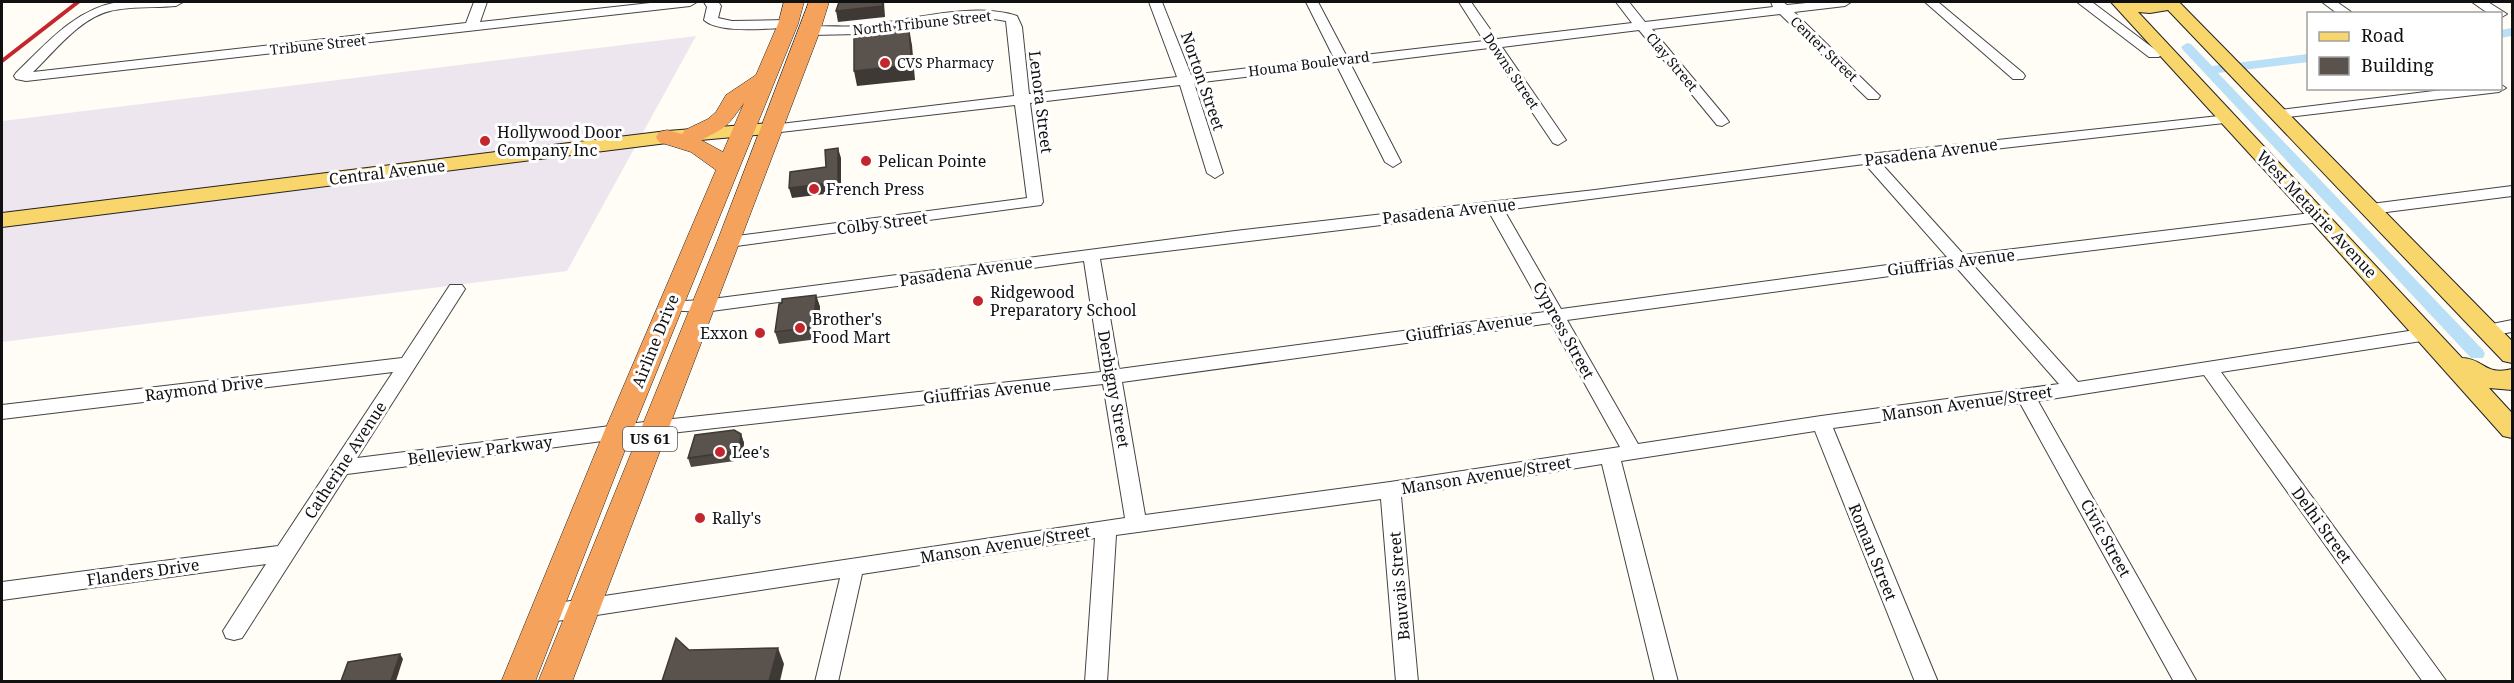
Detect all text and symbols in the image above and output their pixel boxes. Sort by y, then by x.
street label: North Tribune Street [852,6,992,39]
street label: Center Street [1787,12,1862,86]
legend [2307,12,2502,90]
text: Road [2361,23,2404,47]
street label: Clay Street [1642,28,1703,95]
street label: Norton Street [1176,29,1230,134]
street label: Downs Street [1479,29,1544,113]
street label: Tribune Street [269,30,367,59]
street label: Houma Boulevard [1247,47,1371,80]
street label: Lenora Street [1024,49,1058,155]
place label: CVS Pharmacy [897,53,994,72]
text: Building [2361,53,2434,77]
marker: CVS Pharmacy [878,56,892,70]
place label: Hollywood Door Company Inc [497,121,622,161]
street label: Pasadena Avenue [1863,133,1999,171]
marker: Hollywood Door Company Inc [478,134,492,148]
street label: West Metairie Avenue [2252,145,2382,283]
place label: Pelican Pointe [878,150,986,172]
street label: Central Avenue [328,154,446,190]
marker: Pelican Pointe [859,154,873,168]
place label: French Press [826,178,924,200]
marker: French Press [807,182,821,196]
street label: Pasadena Avenue [1381,193,1517,229]
street label: Colby Street [835,206,929,239]
street label: Giuffrias Avenue [1886,243,2016,281]
street label: Pasadena Avenue [898,251,1034,291]
street label: Cypress Street [1528,277,1600,383]
place label: Ridgewood Preparatory School [990,281,1137,321]
street label: Airline Drive [626,291,684,391]
marker: Ridgewood Preparatory School [971,294,985,308]
street label: Giuffrias Avenue [1404,307,1534,347]
place label: Brother's Food Mart [812,308,891,348]
marker: Brother's Food Mart [793,321,807,335]
place label: Exxon [700,322,748,344]
marker: Exxon [753,326,767,340]
street label: Derbigny Street [1093,328,1135,450]
street label: Raymond Drive [144,370,264,406]
street label: Giuffrias Avenue [922,373,1052,409]
street label: Manson Avenue/Street [1880,380,2054,426]
street label: Catherine Avenue [299,397,391,523]
road number: US 61 [623,427,677,451]
street label: Belleview Parkway [406,430,554,470]
place label: Lee's [732,441,770,463]
marker: Lee's [713,445,727,459]
street label: Manson Avenue/Street [1399,451,1573,499]
street label: Delhi Street [2287,482,2357,568]
street label: Civic Street [2076,495,2137,581]
street label: Roman Street [1844,500,1903,604]
place label: Rally's [712,507,761,529]
marker: Rally's [693,511,707,525]
street label: Manson Avenue/Street [918,520,1092,568]
street label: Bauvais Street [1383,530,1415,641]
street label: Flanders Drive [85,553,201,591]

